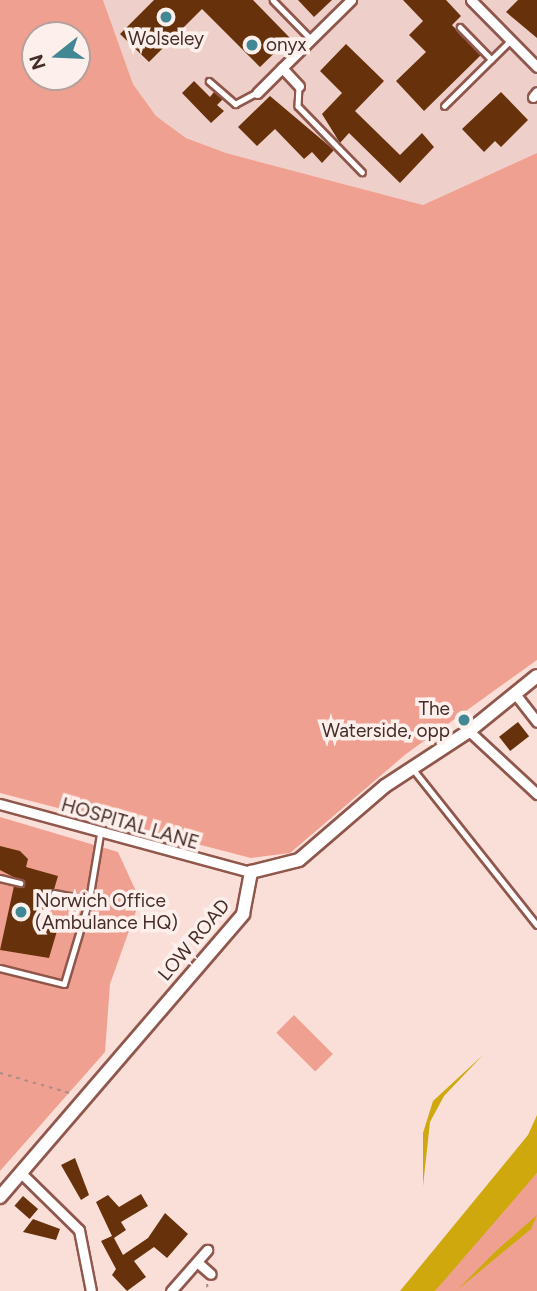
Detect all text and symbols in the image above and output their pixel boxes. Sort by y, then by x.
marker: Wolseley [158,9,174,25]
north arrow [21,21,91,91]
place label: Wolseley [128,28,204,50]
place label: onyx [266,34,306,56]
marker: onyx [244,37,260,53]
text: N [24,51,51,73]
place label: The Waterside, opp [322,698,450,742]
marker: The Waterside, opp [456,712,472,728]
street label: HOSPITAL LANE [59,793,201,855]
place label: Norwich Office (Ambulance HQ) [35,890,178,934]
street label: LOW ROAD [153,895,235,985]
marker: Norwich Office (Ambulance HQ) [13,904,29,920]

